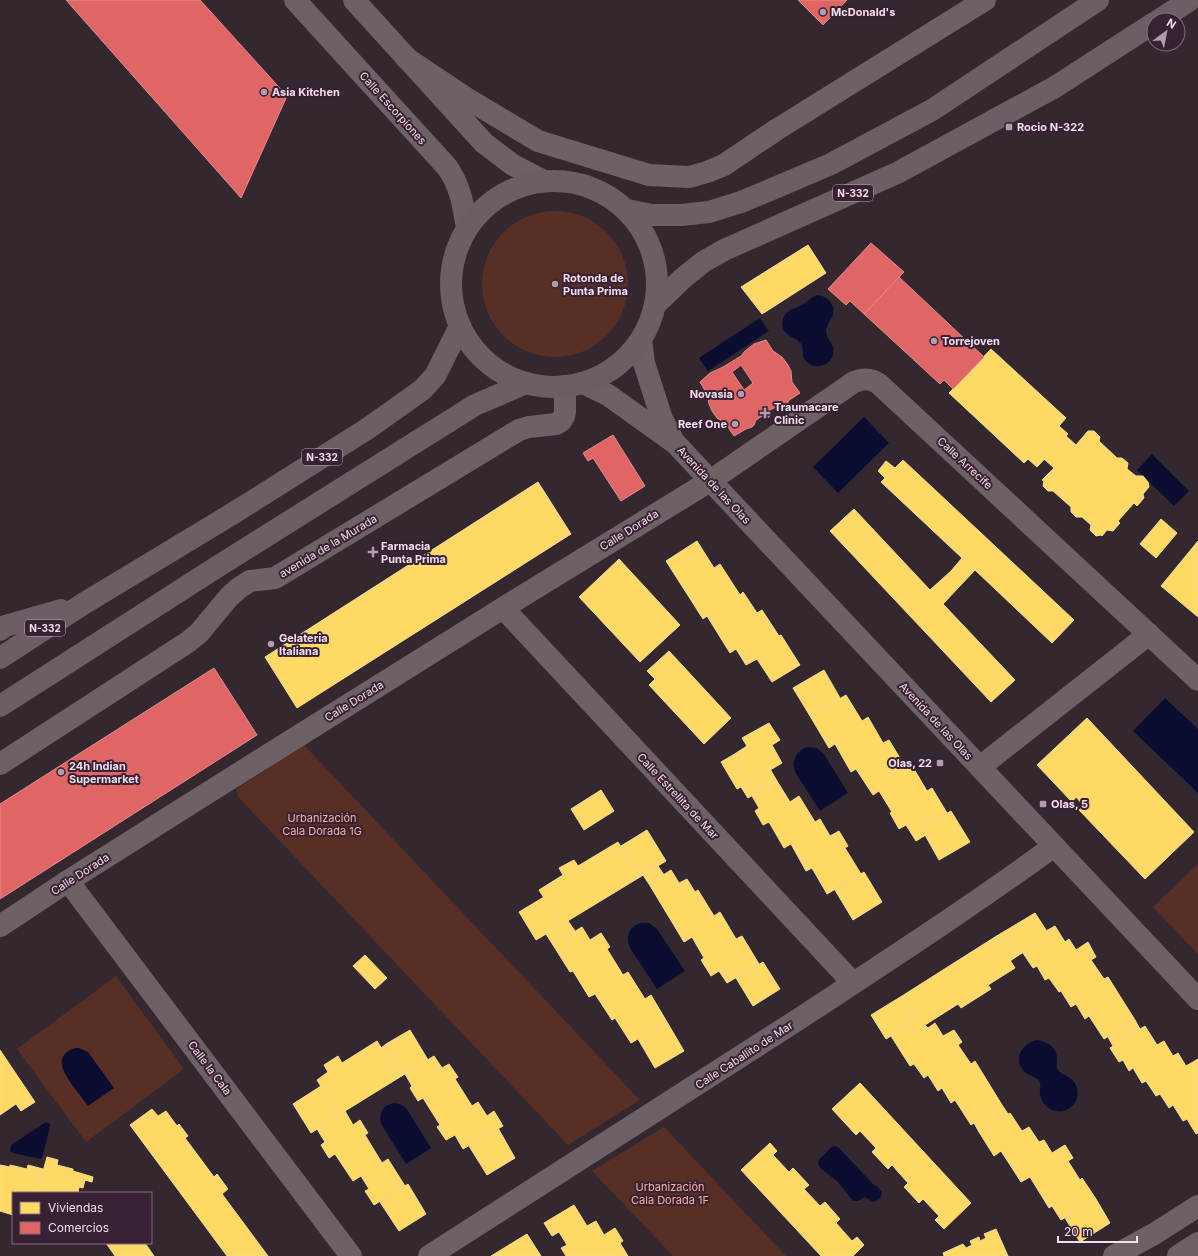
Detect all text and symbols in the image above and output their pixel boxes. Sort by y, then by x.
place label: McDonald's [831,5,895,19]
marker: McDonald's [818,7,828,17]
north arrow [1146,12,1186,52]
text: N [1164,15,1179,32]
street label: Calle Escorpiones [357,69,430,148]
place label: Asia Kitchen [272,85,340,99]
marker: Asia Kitchen [259,87,269,97]
place label: Rocio N-322 [1017,120,1084,134]
marker: Rocio N-322 [1004,122,1014,132]
road number: N-332 [833,185,873,201]
place label: Rotonda de Punta Prima [563,271,628,298]
marker: Rotonda de Punta Prima [550,279,560,289]
place label: Torrejoven [942,334,1000,348]
marker: Torrejoven [929,336,939,346]
place label: Novasia [690,387,733,401]
marker: Novasia [736,389,746,399]
place label: Traumacare Clinic [774,400,839,427]
marker: Traumacare Clinic [759,407,771,419]
place label: Reef One [678,417,727,431]
marker: Reef One [730,419,740,429]
street label: Calle Arrecife [934,434,996,492]
street label: Avenida de las Olas [674,443,754,527]
road number: N-332 [302,449,342,465]
street label: Calle Dorada [597,506,661,554]
street label: avenida de la Murada [277,511,379,581]
place label: Farmacia Punta Prima [381,539,446,566]
marker: Farmacia Punta Prima [368,547,378,557]
road number: N-332 [25,620,65,636]
place label: Gelateria Italiana [279,631,328,658]
marker: Gelateria Italiana [266,639,276,649]
street label: Calle Dorada [322,677,386,725]
street label: Avenida de las Olas [896,679,976,763]
street label: Calle Estrellita de Mar [634,750,722,842]
place label: Olas, 22 [888,756,932,770]
marker: Olas, 22 [935,758,945,768]
place label: 24h Indian Supermarket [69,759,139,786]
marker: 24h Indian Supermarket [56,767,66,777]
place label: Olas, 5 [1051,797,1088,811]
marker: Olas, 5 [1038,799,1048,809]
park label: Urbanización Cala Dorada 1G [282,811,362,838]
street label: Calle Dorada [48,850,112,898]
street label: Calle Caballito de Mar [692,1018,796,1092]
street label: Calle la Cala [185,1038,235,1098]
park label: Urbanización Cala Dorada 1F [631,1180,709,1207]
legend [12,1192,152,1244]
text: Viviendas [48,1200,103,1215]
scale bar [1058,1218,1137,1244]
text: Comercios [48,1220,109,1235]
text: 20 m [1064,1224,1093,1239]

